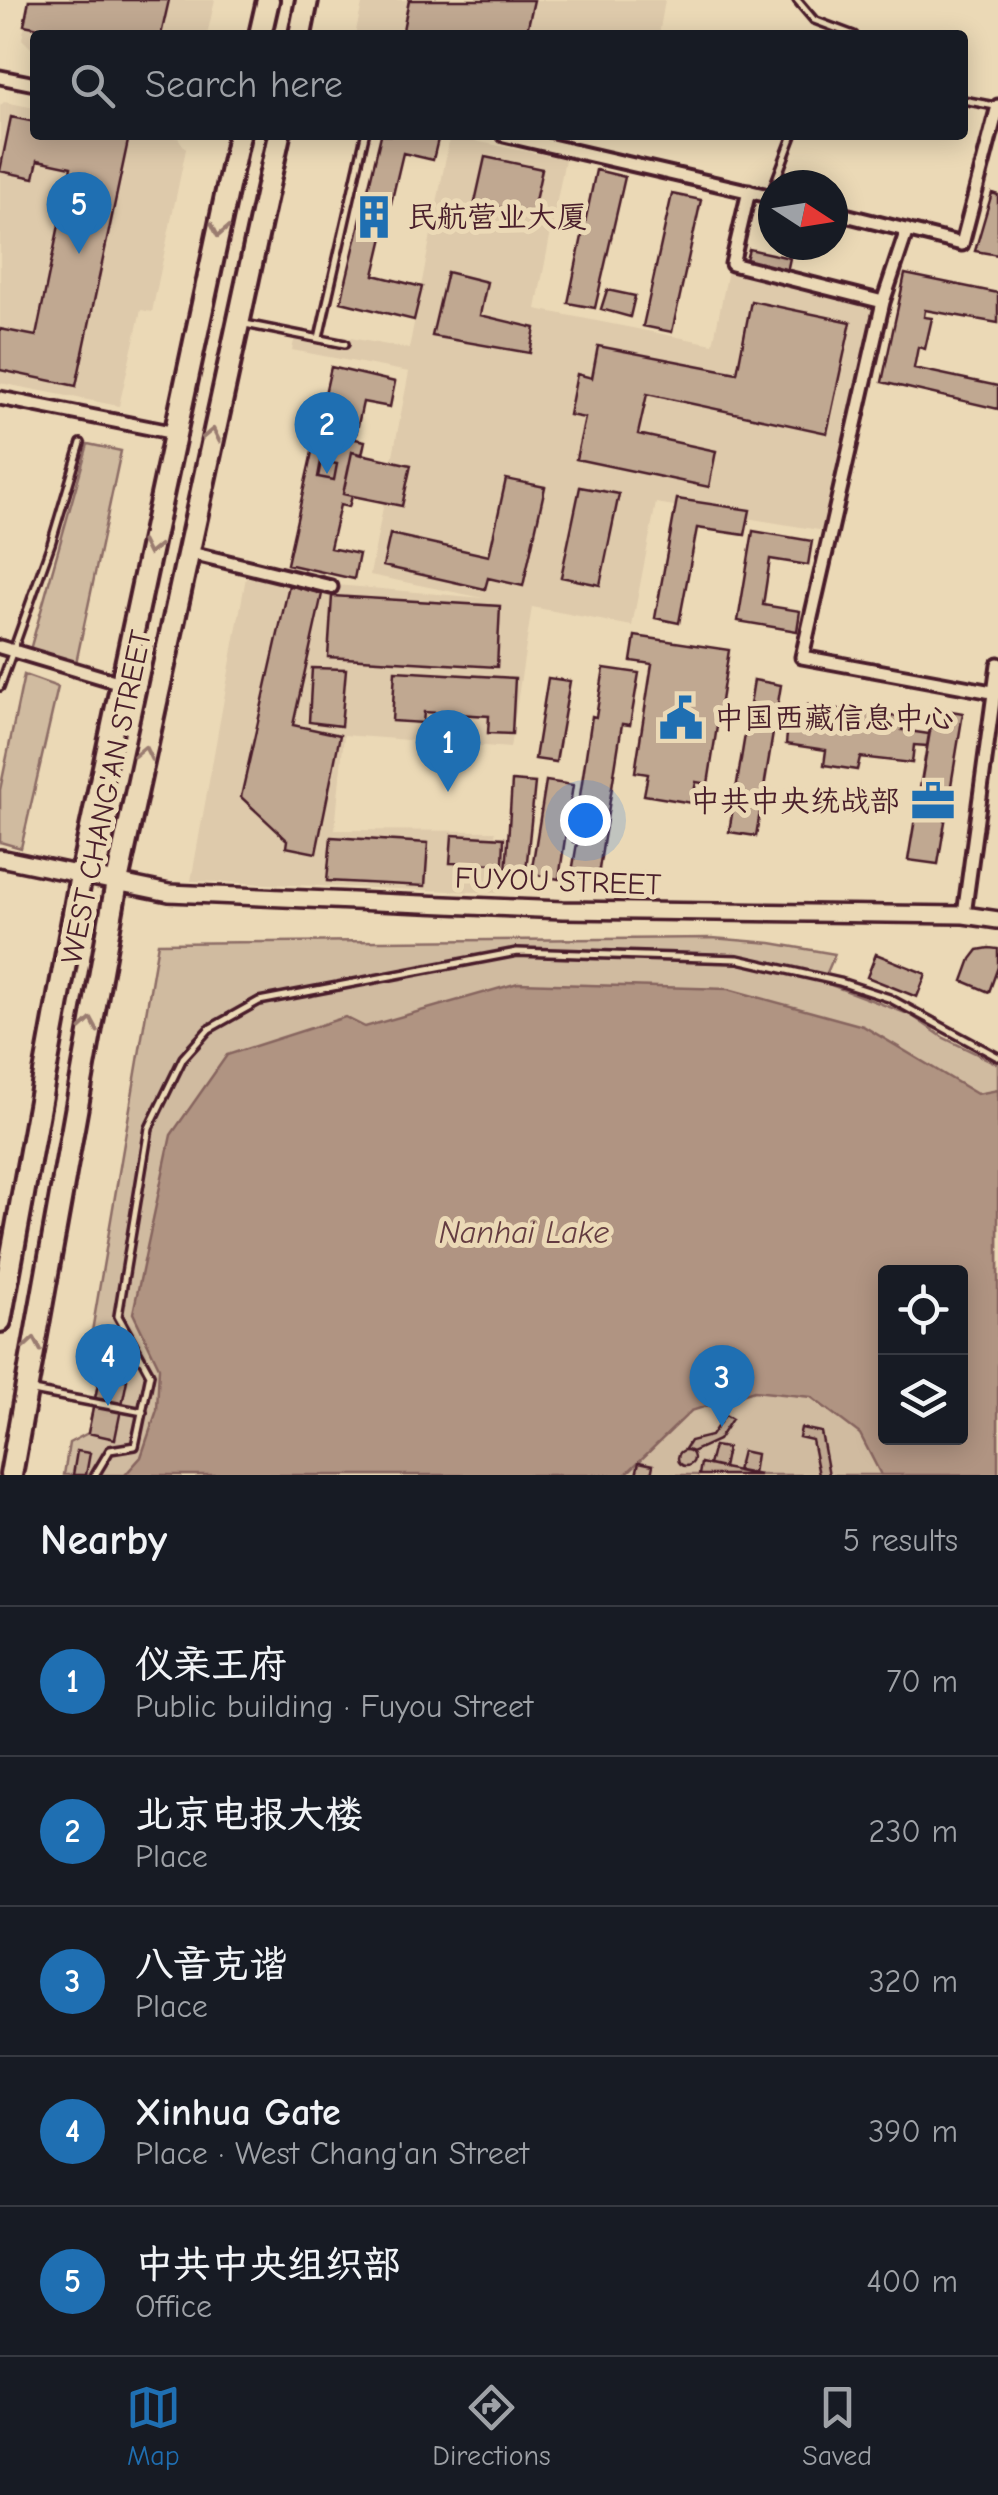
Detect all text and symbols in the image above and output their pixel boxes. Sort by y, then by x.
search box [30,30,968,140]
icon: search [65,58,120,113]
text: Search here [145,63,343,107]
north arrow [758,170,848,260]
pin: 5 [46,172,112,254]
building icon: 民航营业大厦 [350,193,398,241]
place label: 民航营业大厦 [407,200,587,235]
one-way arrow [209,221,230,238]
pin: 2 [294,392,360,474]
one-way arrow [201,427,222,444]
one-way arrow [141,539,162,556]
street label: WEST CHANG'AN STREET [54,627,159,967]
public building icon: 中国西藏信息中心 [657,694,705,742]
place label: 中国西藏信息中心 [714,701,954,736]
pin: 1 [416,710,480,792]
one-way arrow [133,744,154,761]
office icon: 中共中央统战部 [909,777,957,825]
place label: 中共中央统战部 [690,784,900,819]
your location [560,795,611,846]
street label: FUYOU STREET [454,860,662,903]
one-way arrow [79,1016,100,1033]
water label: Nanhai Lake [439,1214,609,1251]
map controls [878,1265,968,1445]
button: locate [878,1265,968,1355]
pin: 4 [76,1324,140,1406]
one-way arrow [22,1336,43,1353]
pin: 3 [690,1344,754,1427]
button: layers [878,1355,968,1445]
text: Nearby [40,1516,167,1565]
text: 5 results [843,1522,958,1559]
text: 仪亲王府 [135,1643,287,1687]
text: 1 [66,1663,79,1700]
text: 70 m [886,1663,958,1700]
text: Public building · Fuyou Street [135,1688,533,1725]
text: 北京电报大楼 [135,1793,363,1837]
text: 2 [65,1813,80,1850]
text: 230 m [868,1813,958,1850]
text: Place [135,1838,208,1875]
text: 八音克谐 [135,1943,287,1987]
text: 3 [65,1963,80,2000]
text: 320 m [868,1963,958,2000]
text: Place [135,1988,208,2025]
text: Xinhua Gate [135,2091,341,2135]
text: 4 [65,2113,80,2150]
text: 390 m [868,2113,958,2150]
text: Place · West Chang'an Street [135,2135,529,2172]
text: 中共中央组织部 [135,2243,401,2287]
text: 5 [64,2263,81,2300]
text: 400 m [866,2263,958,2300]
text: Office [135,2288,212,2325]
tab: Map [126,2380,181,2472]
tab: Directions [432,2380,551,2472]
tab: Saved [802,2380,872,2472]

